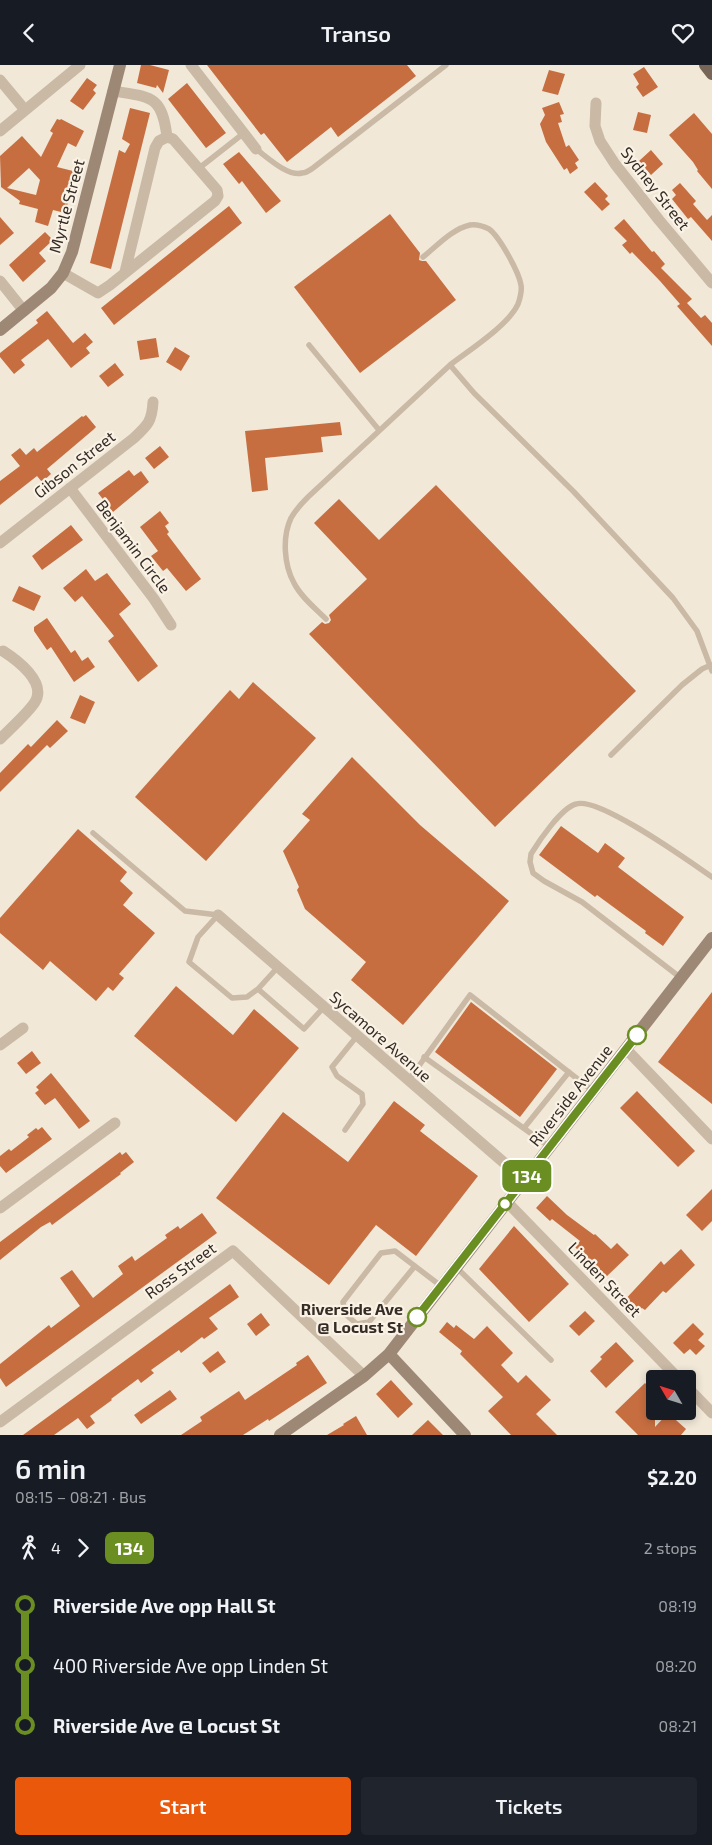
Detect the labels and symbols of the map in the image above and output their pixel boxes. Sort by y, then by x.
street label: Sydney Street [618,143,694,233]
street label: Myrtle Street [44,157,88,255]
street label: Gibson Street [30,426,118,502]
street label: Benjamin Circle [92,496,175,597]
street label: Sycamore Avenue [326,987,436,1085]
unlabelled marker [627,1025,647,1045]
street label: Riverside Avenue [524,1040,616,1150]
line badge: 134 [498,1160,556,1192]
unlabelled marker [498,1197,512,1211]
street label: Ross Street [141,1238,219,1302]
street label: Linden Street [565,1238,645,1320]
place label: Riverside Ave @ Locust St [301,1299,403,1336]
marker: Riverside Ave @ Locust St [407,1307,427,1327]
north arrow [646,1370,696,1420]

